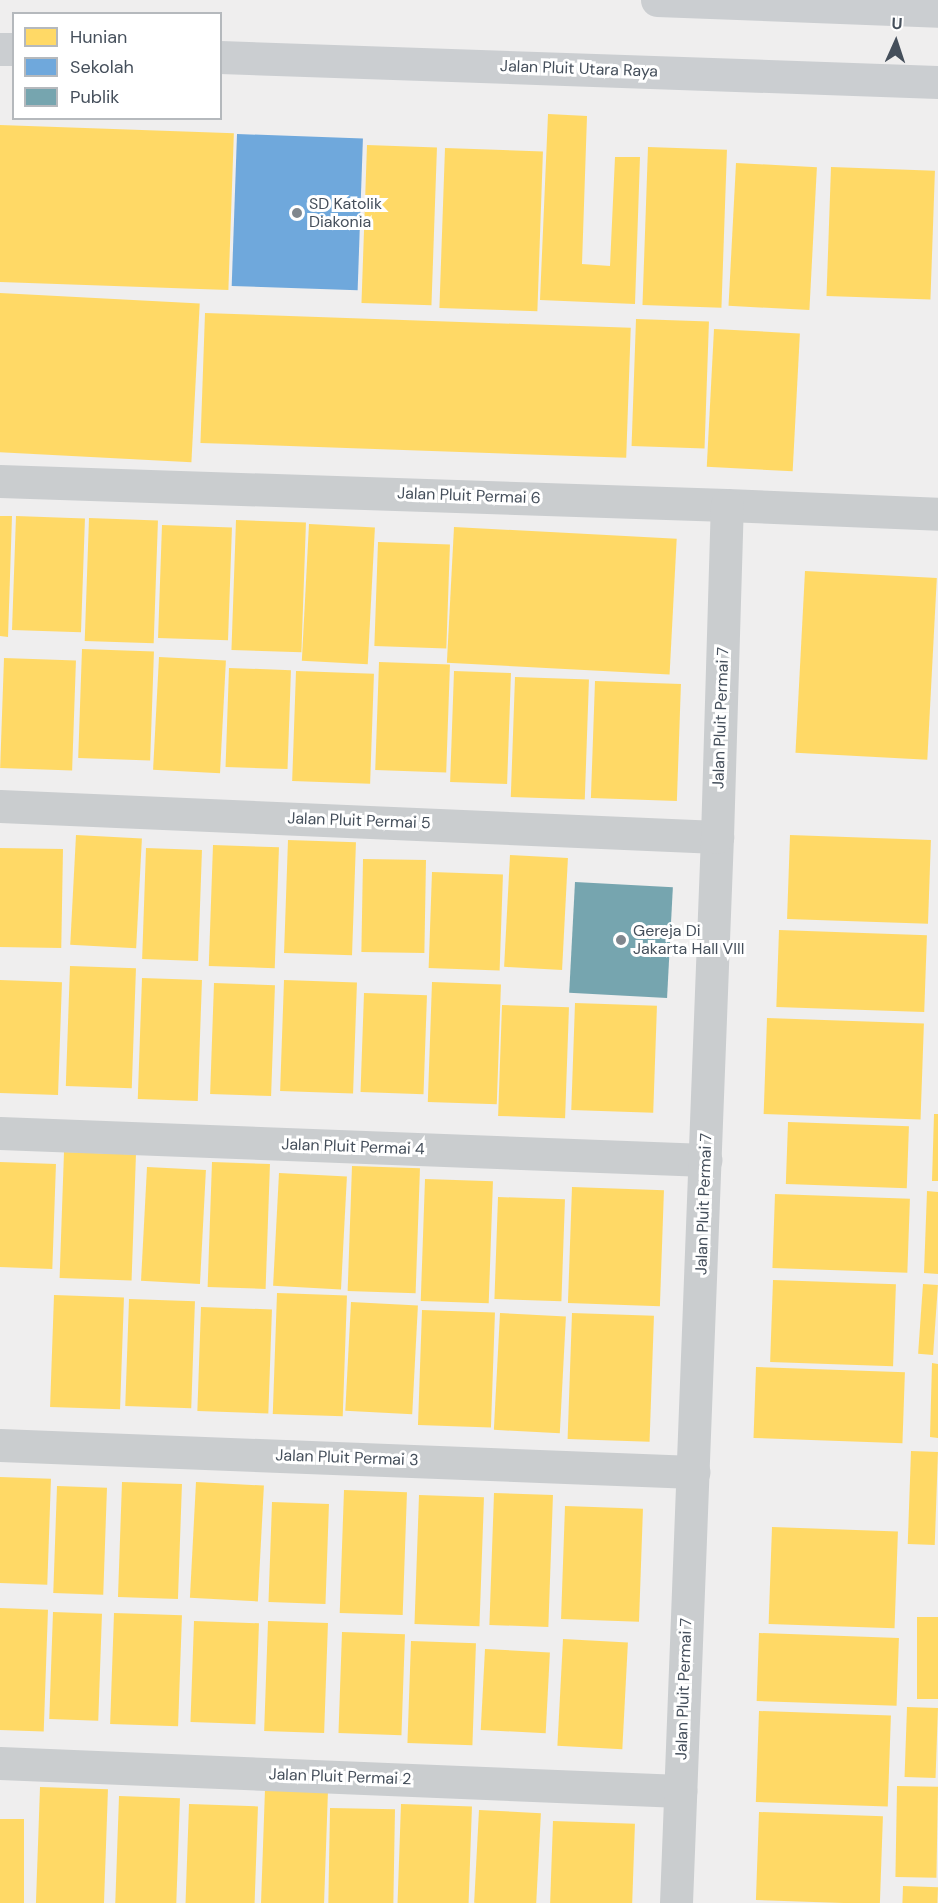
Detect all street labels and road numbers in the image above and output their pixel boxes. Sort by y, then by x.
street label: Jalan Pluit Utara Raya [500,57,658,81]
street label: Jalan Pluit Permai 6 [397,484,541,508]
street label: Jalan Pluit Permai 7 [709,647,733,789]
street label: Jalan Pluit Permai 5 [287,809,431,833]
street label: Jalan Pluit Permai 7 [692,1133,716,1275]
street label: Jalan Pluit Permai 4 [281,1135,425,1159]
street label: Jalan Pluit Permai 3 [275,1446,419,1470]
street label: Jalan Pluit Permai 7 [672,1618,696,1760]
street label: Jalan Pluit Permai 2 [268,1765,412,1789]

